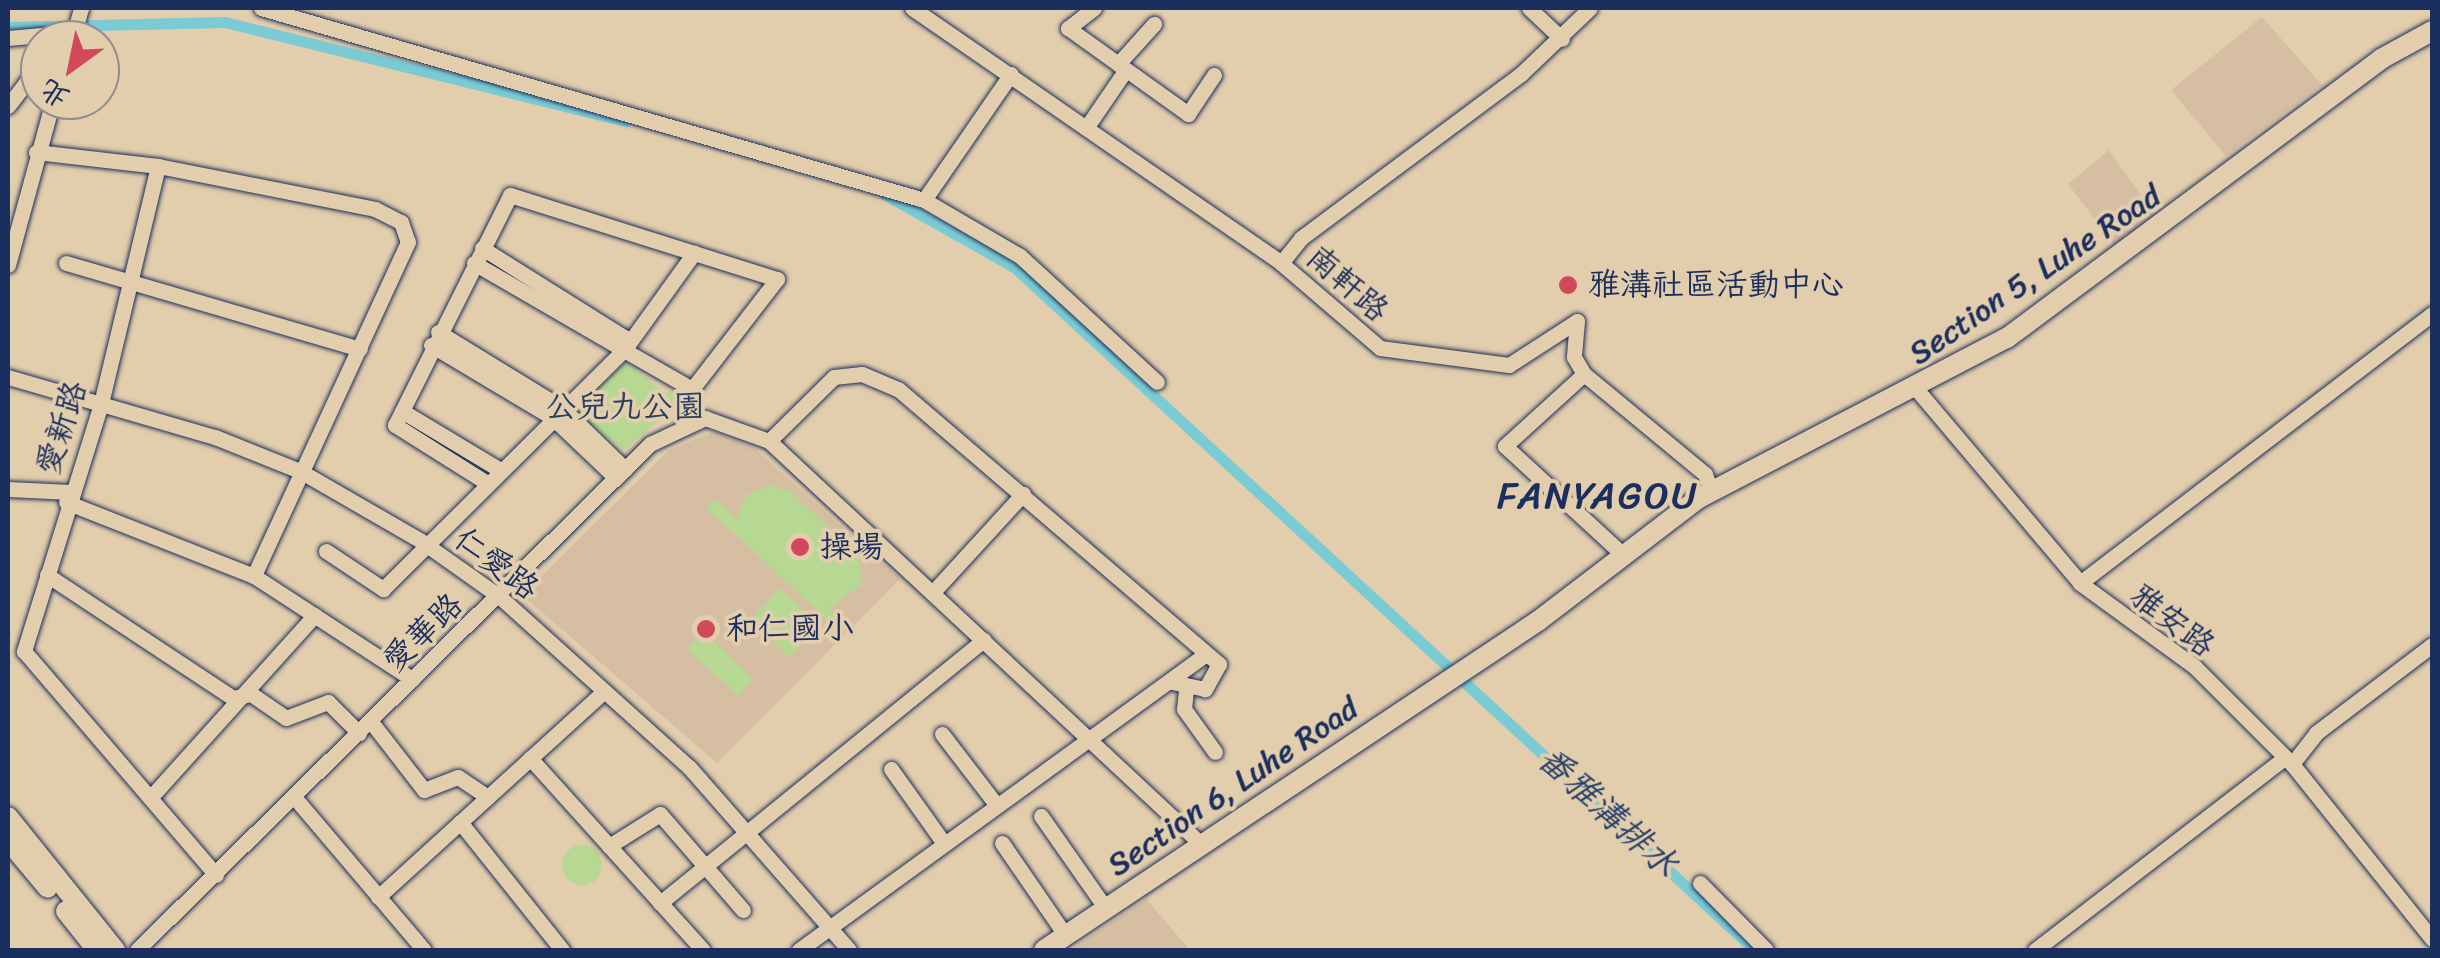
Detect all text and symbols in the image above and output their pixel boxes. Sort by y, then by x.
north arrow [20,20,120,120]
text: 北 [29,66,80,122]
street label: Section 5, Luhe Road [1902,176,2168,374]
street label: 南軒路 [1298,238,1396,330]
place label: 雅溝社區活動中心 [1588,266,1844,304]
marker: 雅溝社區活動中心 [1557,274,1579,296]
street label: 愛新路 [29,376,95,480]
park label: 公兒九公園 [545,388,705,426]
district label: FANYAGOU [1497,473,1699,519]
street label: 仁愛路 [446,520,546,608]
place label: 操場 [820,528,884,566]
marker: 操場 [789,536,811,558]
street label: 雅安路 [2122,577,2222,665]
street label: 愛華路 [375,586,471,680]
place label: 和仁國小 [726,610,854,648]
marker: 和仁國小 [695,618,717,640]
street label: Section 6, Luhe Road [1100,689,1366,885]
water label: 番雅溝排水 [1529,737,1687,885]

